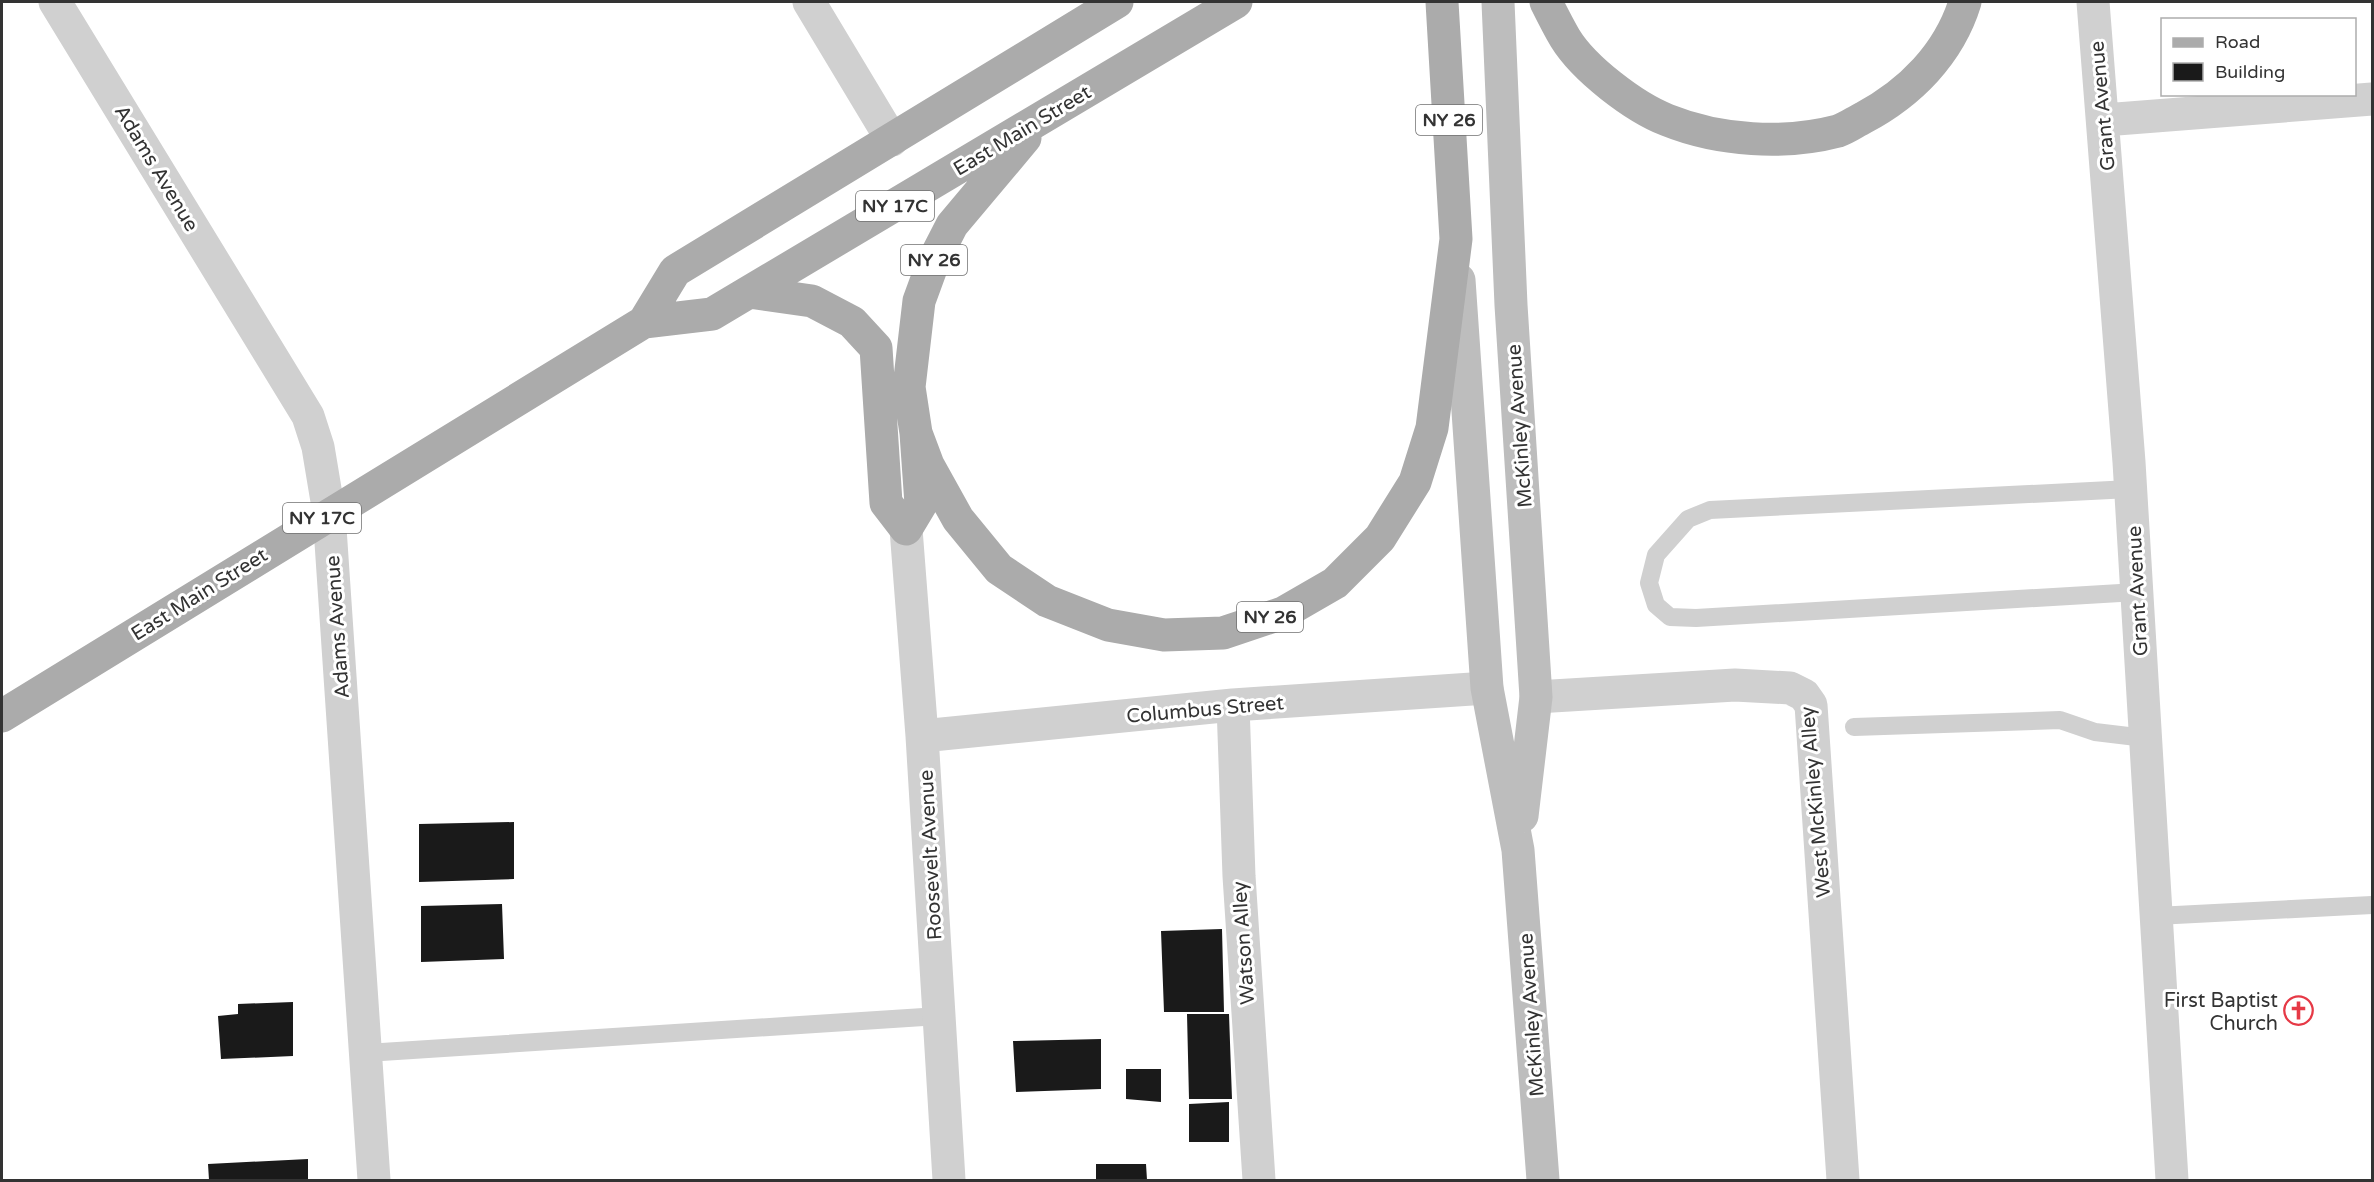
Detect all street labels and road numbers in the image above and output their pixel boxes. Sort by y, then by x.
street label: Grant Avenue [2085,40,2121,172]
street label: East Main Street [949,80,1096,181]
street label: Adams Avenue [109,101,203,236]
road number: NY 26 [1416,105,1482,135]
road number: NY 17C [856,191,934,221]
road number: NY 26 [901,245,967,275]
street label: McKinley Avenue [1502,343,1538,509]
road number: NY 17C [283,503,361,533]
street label: Grant Avenue [2123,525,2153,657]
street label: East Main Street [127,543,272,646]
street label: Adams Avenue [321,555,355,699]
road number: NY 26 [1237,602,1303,632]
street label: Columbus Street [1125,691,1285,729]
street label: West McKinley Alley [1796,705,1836,899]
street label: Roosevelt Avenue [915,769,947,941]
street label: Watson Alley [1228,880,1260,1006]
street label: McKinley Avenue [1514,932,1550,1098]

